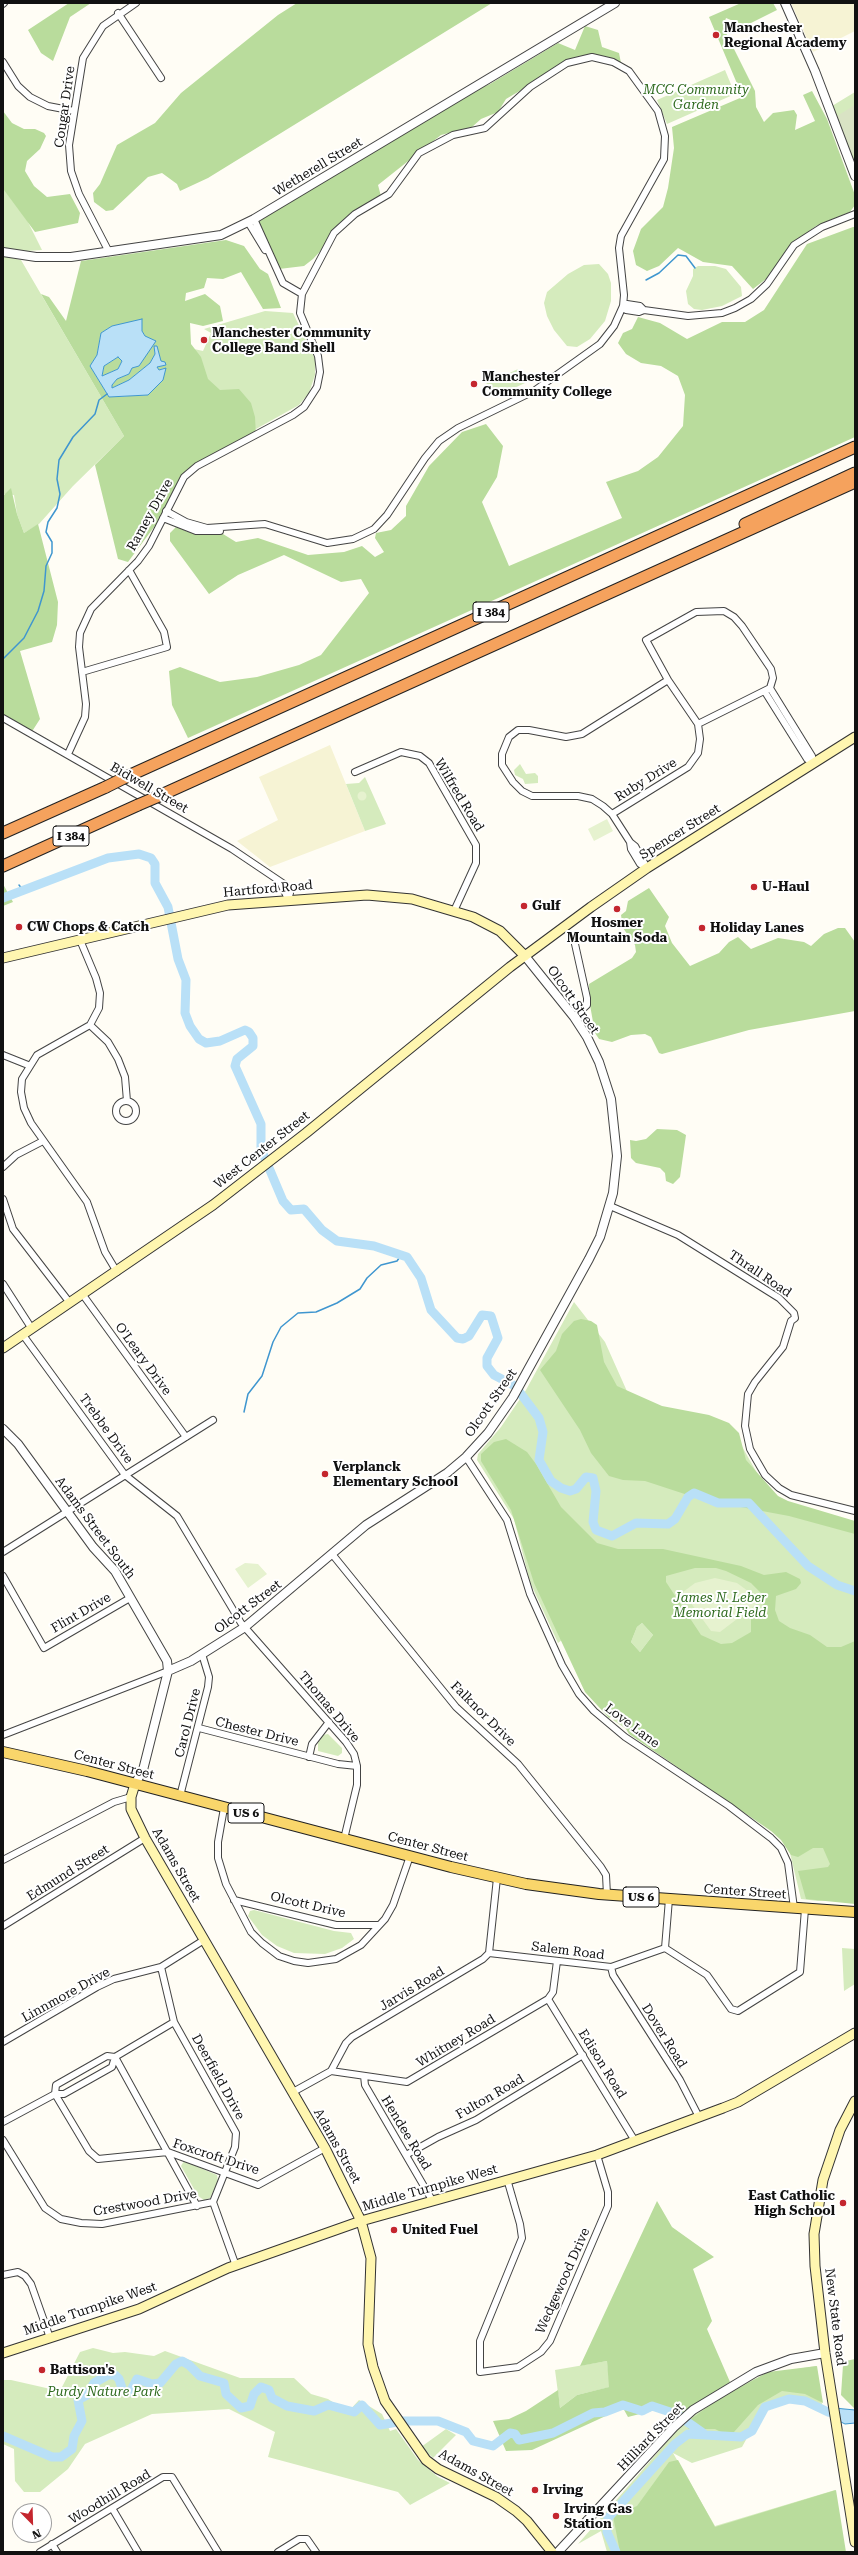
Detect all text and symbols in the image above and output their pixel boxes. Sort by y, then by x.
place label: Manchester Regional Academy [724,20,847,51]
marker: Manchester Regional Academy [711,30,721,40]
street label: Cougar Drive [52,65,78,149]
park label: MCC Community Garden [643,82,749,113]
street label: Wetherell Street [271,134,365,200]
place label: Manchester Community College Band Shell [212,325,371,356]
marker: Manchester Community College Band Shell [199,335,209,345]
place label: Manchester Community College [482,369,612,400]
marker: Manchester Community College [469,379,479,389]
street label: Ramey Drive [124,476,176,554]
road number: I 384 [473,602,509,622]
street label: Ruby Drive [612,755,680,805]
street label: Wilfred Road [431,756,487,834]
street label: Bidwell Street [107,759,191,817]
street label: Spencer Street [637,801,723,863]
road number: I 384 [53,826,89,846]
street label: Hartford Road [223,877,313,901]
place label: U-Haul [762,879,809,895]
marker: U-Haul [749,882,759,892]
place label: Gulf [532,898,561,914]
marker: Gulf [519,901,529,911]
marker: Hosmer Mountain Soda [612,904,622,914]
place label: Hosmer Mountain Soda [567,915,667,946]
place label: CW Chops & Catch [27,919,149,935]
place label: Holiday Lanes [710,920,804,936]
marker: CW Chops & Catch [14,922,24,932]
marker: Holiday Lanes [697,923,707,933]
street label: Olcott Street [544,963,602,1037]
street label: West Center Street [211,1108,313,1192]
street label: Thrall Road [726,1247,794,1301]
street label: O'Leary Drive [112,1320,174,1398]
street label: Olcott Street [462,1366,520,1440]
street label: Trebbe Drive [76,1391,136,1467]
place label: Verplanck Elementary School [333,1459,458,1490]
marker: Verplanck Elementary School [320,1469,330,1479]
street label: Adams Street South [51,1474,139,1582]
street label: Olcott Street [211,1577,285,1637]
street label: Flint Drive [48,1590,114,1636]
park label: James N. Leber Memorial Field [674,1590,766,1621]
street label: Thomas Drive [295,1669,363,1745]
street label: Falknor Drive [447,1678,519,1750]
street label: Carol Drive [172,1687,204,1759]
street label: Love Lane [602,1700,662,1752]
street label: Chester Drive [214,1714,300,1750]
street label: Center Street [72,1747,156,1783]
road number: US 6 [228,1803,264,1823]
street label: Adams Street [148,1825,204,1905]
street label: Center Street [386,1829,470,1865]
street label: Edmund Street [24,1842,112,1904]
street label: Center Street [703,1881,787,1903]
road number: US 6 [623,1887,659,1907]
street label: Olcott Drive [269,1889,347,1921]
street label: Salem Road [531,1939,605,1963]
street label: Linnmore Drive [19,1964,113,2026]
street label: Jarvis Road [377,1964,447,2014]
street label: Dover Road [638,2001,690,2071]
street label: Whitney Road [414,2011,498,2071]
street label: Edison Road [575,2027,629,2101]
street label: Deerfield Drive [188,2032,248,2122]
street label: Fulton Road [453,2071,527,2123]
street label: Hendee Road [378,2093,434,2173]
street label: Adams Street [310,2106,364,2186]
street label: Foxcroft Drive [171,2136,261,2178]
street label: Middle Turnpike West [361,2161,499,2215]
street label: Crestwood Drive [92,2186,198,2220]
place label: East Catholic High School [748,2188,835,2219]
marker: East Catholic High School [838,2198,848,2208]
place label: United Fuel [402,2222,478,2238]
marker: United Fuel [389,2225,399,2235]
street label: Wedgewood Drive [533,2226,593,2336]
street label: New State Road [821,2267,849,2367]
street label: Middle Turnpike West [21,2279,159,2339]
place label: Battison's [50,2362,115,2378]
marker: Battison's [37,2365,47,2375]
park label: Purdy Nature Park [47,2384,161,2400]
street label: Hilliard Street [615,2400,687,2474]
street label: Adams Street [436,2446,516,2500]
street label: Woodhill Road [66,2466,154,2528]
place label: Irving [543,2482,583,2498]
marker: Irving [530,2485,540,2495]
place label: Irving Gas Station [564,2501,632,2532]
north arrow [12,2503,52,2543]
marker: Irving Gas Station [551,2511,561,2521]
text: N [30,2526,43,2541]

